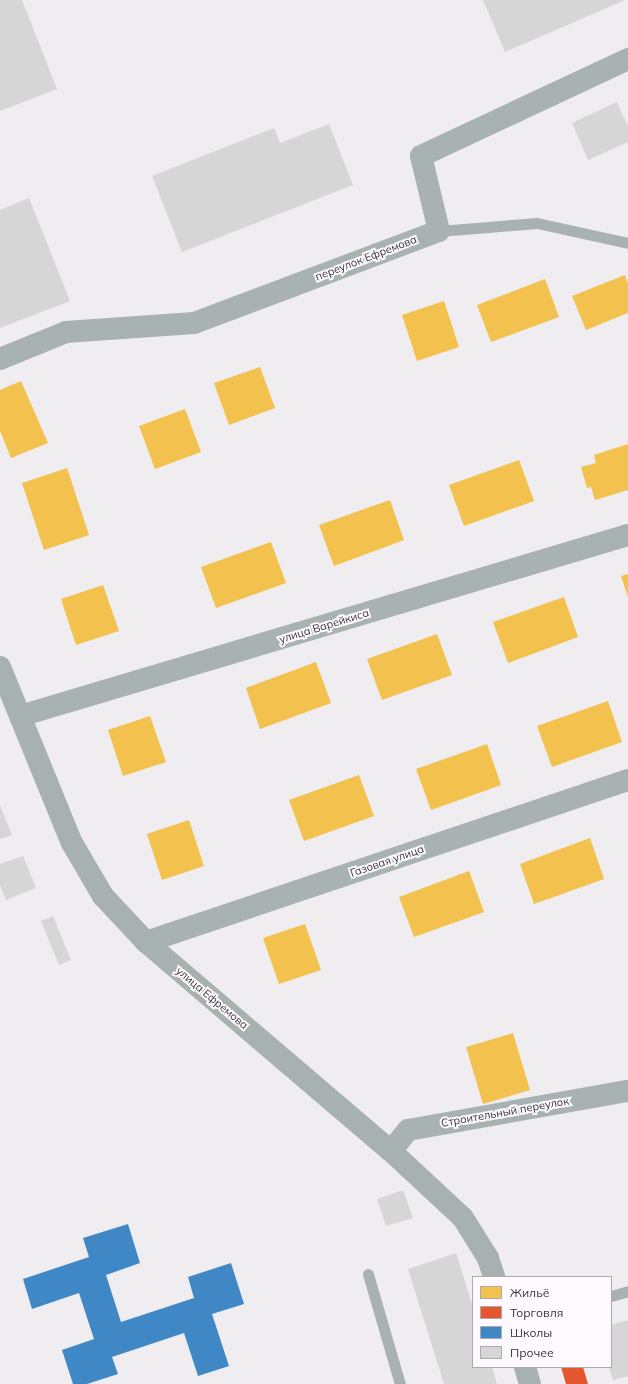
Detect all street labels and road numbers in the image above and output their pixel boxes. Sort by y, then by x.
street label: переулок Ефремова [313,233,419,283]
street label: улица Варейкиса [278,606,370,646]
street label: Газовая улица [348,842,426,880]
street label: улица Ефремова [173,964,251,1032]
street label: Строительный переулок [440,1094,570,1130]

